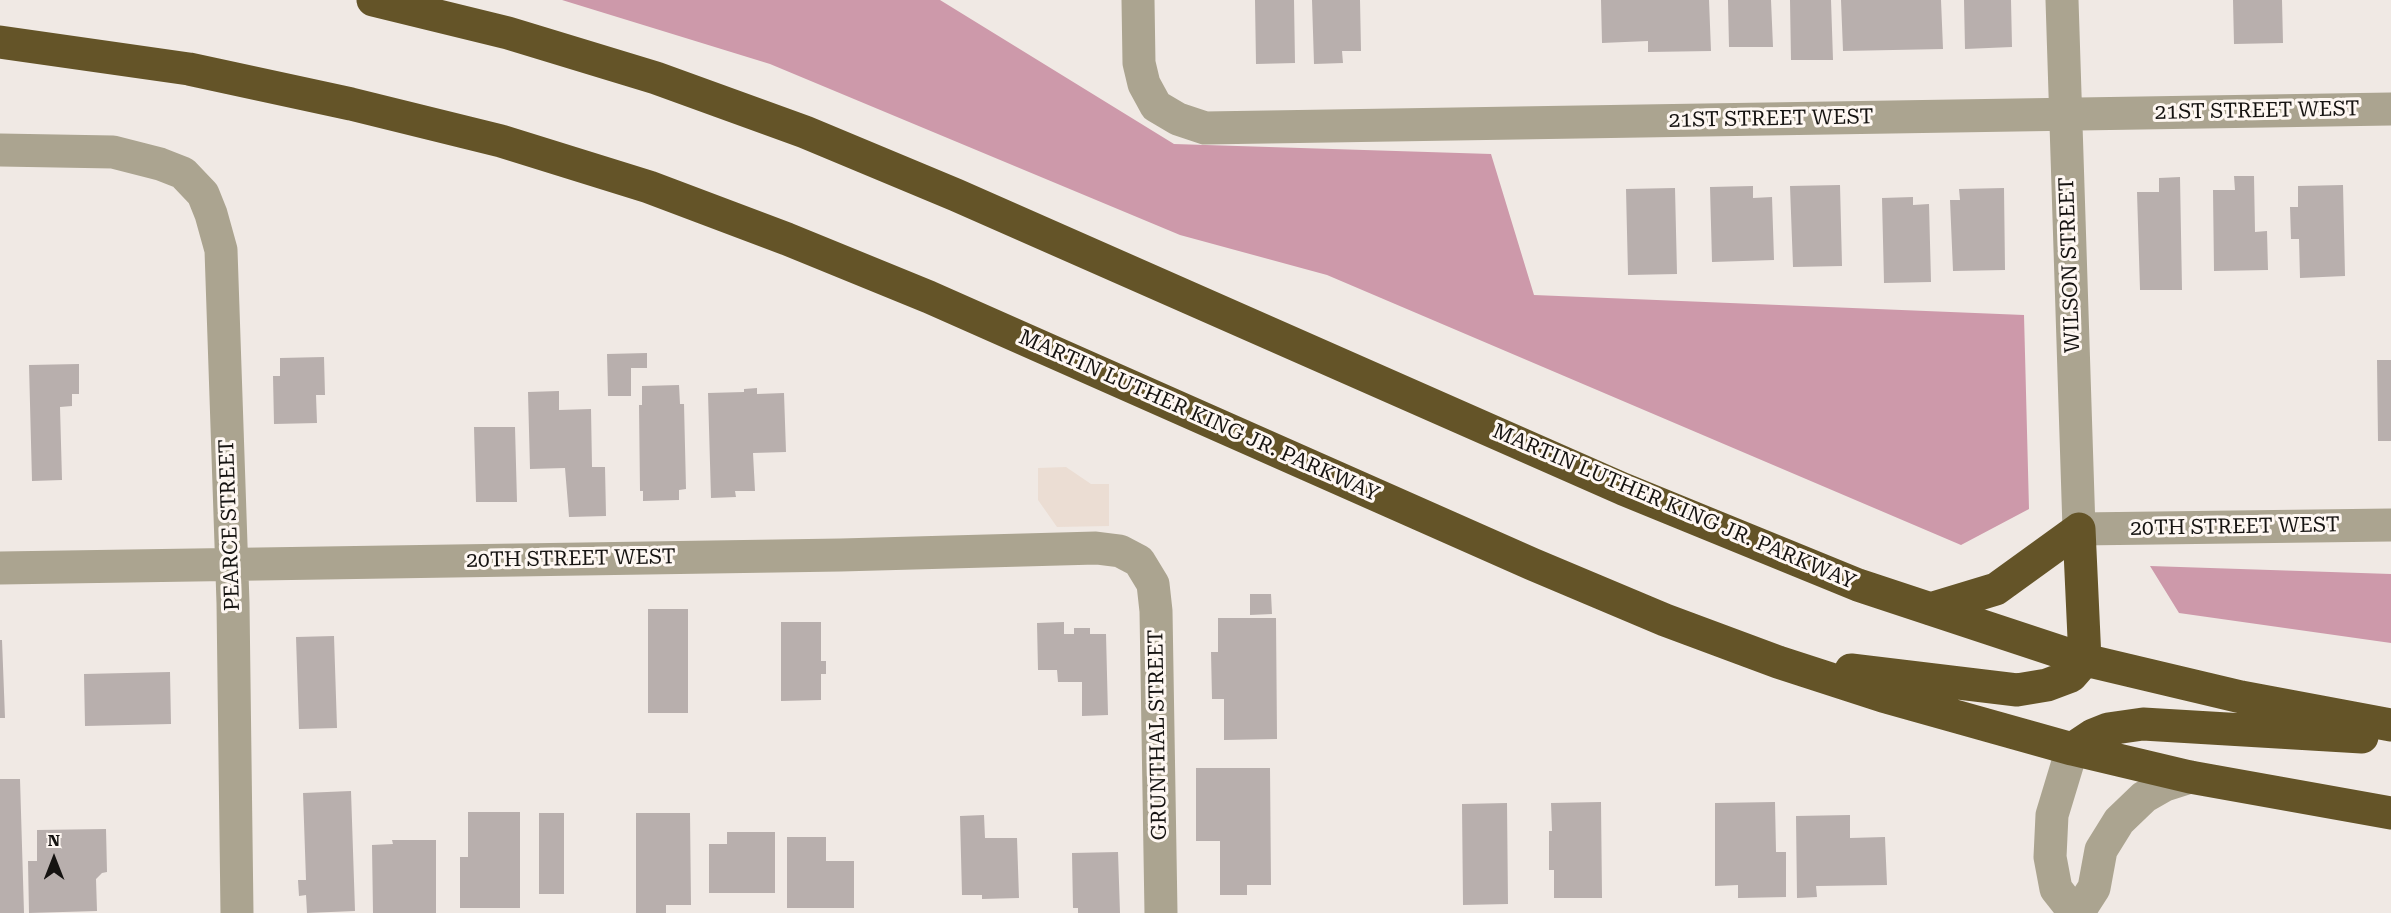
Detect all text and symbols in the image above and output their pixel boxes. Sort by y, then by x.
street label: 21ST STREET WEST [2154,97,2360,125]
street label: 21ST STREET WEST [1668,105,1874,133]
street label: WILSON STREET [2054,177,2086,353]
street label: MARTIN LUTHER KING JR. PARKWAY [1015,325,1383,507]
street label: MARTIN LUTHER KING JR. PARKWAY [1489,419,1859,595]
street label: PEARCE STREET [214,439,246,611]
street label: 20TH STREET WEST [2130,513,2340,541]
street label: 20TH STREET WEST [466,545,676,573]
street label: GRUNTHAL STREET [1144,629,1172,841]
north arrow [24,829,84,889]
text: N [48,831,60,850]

